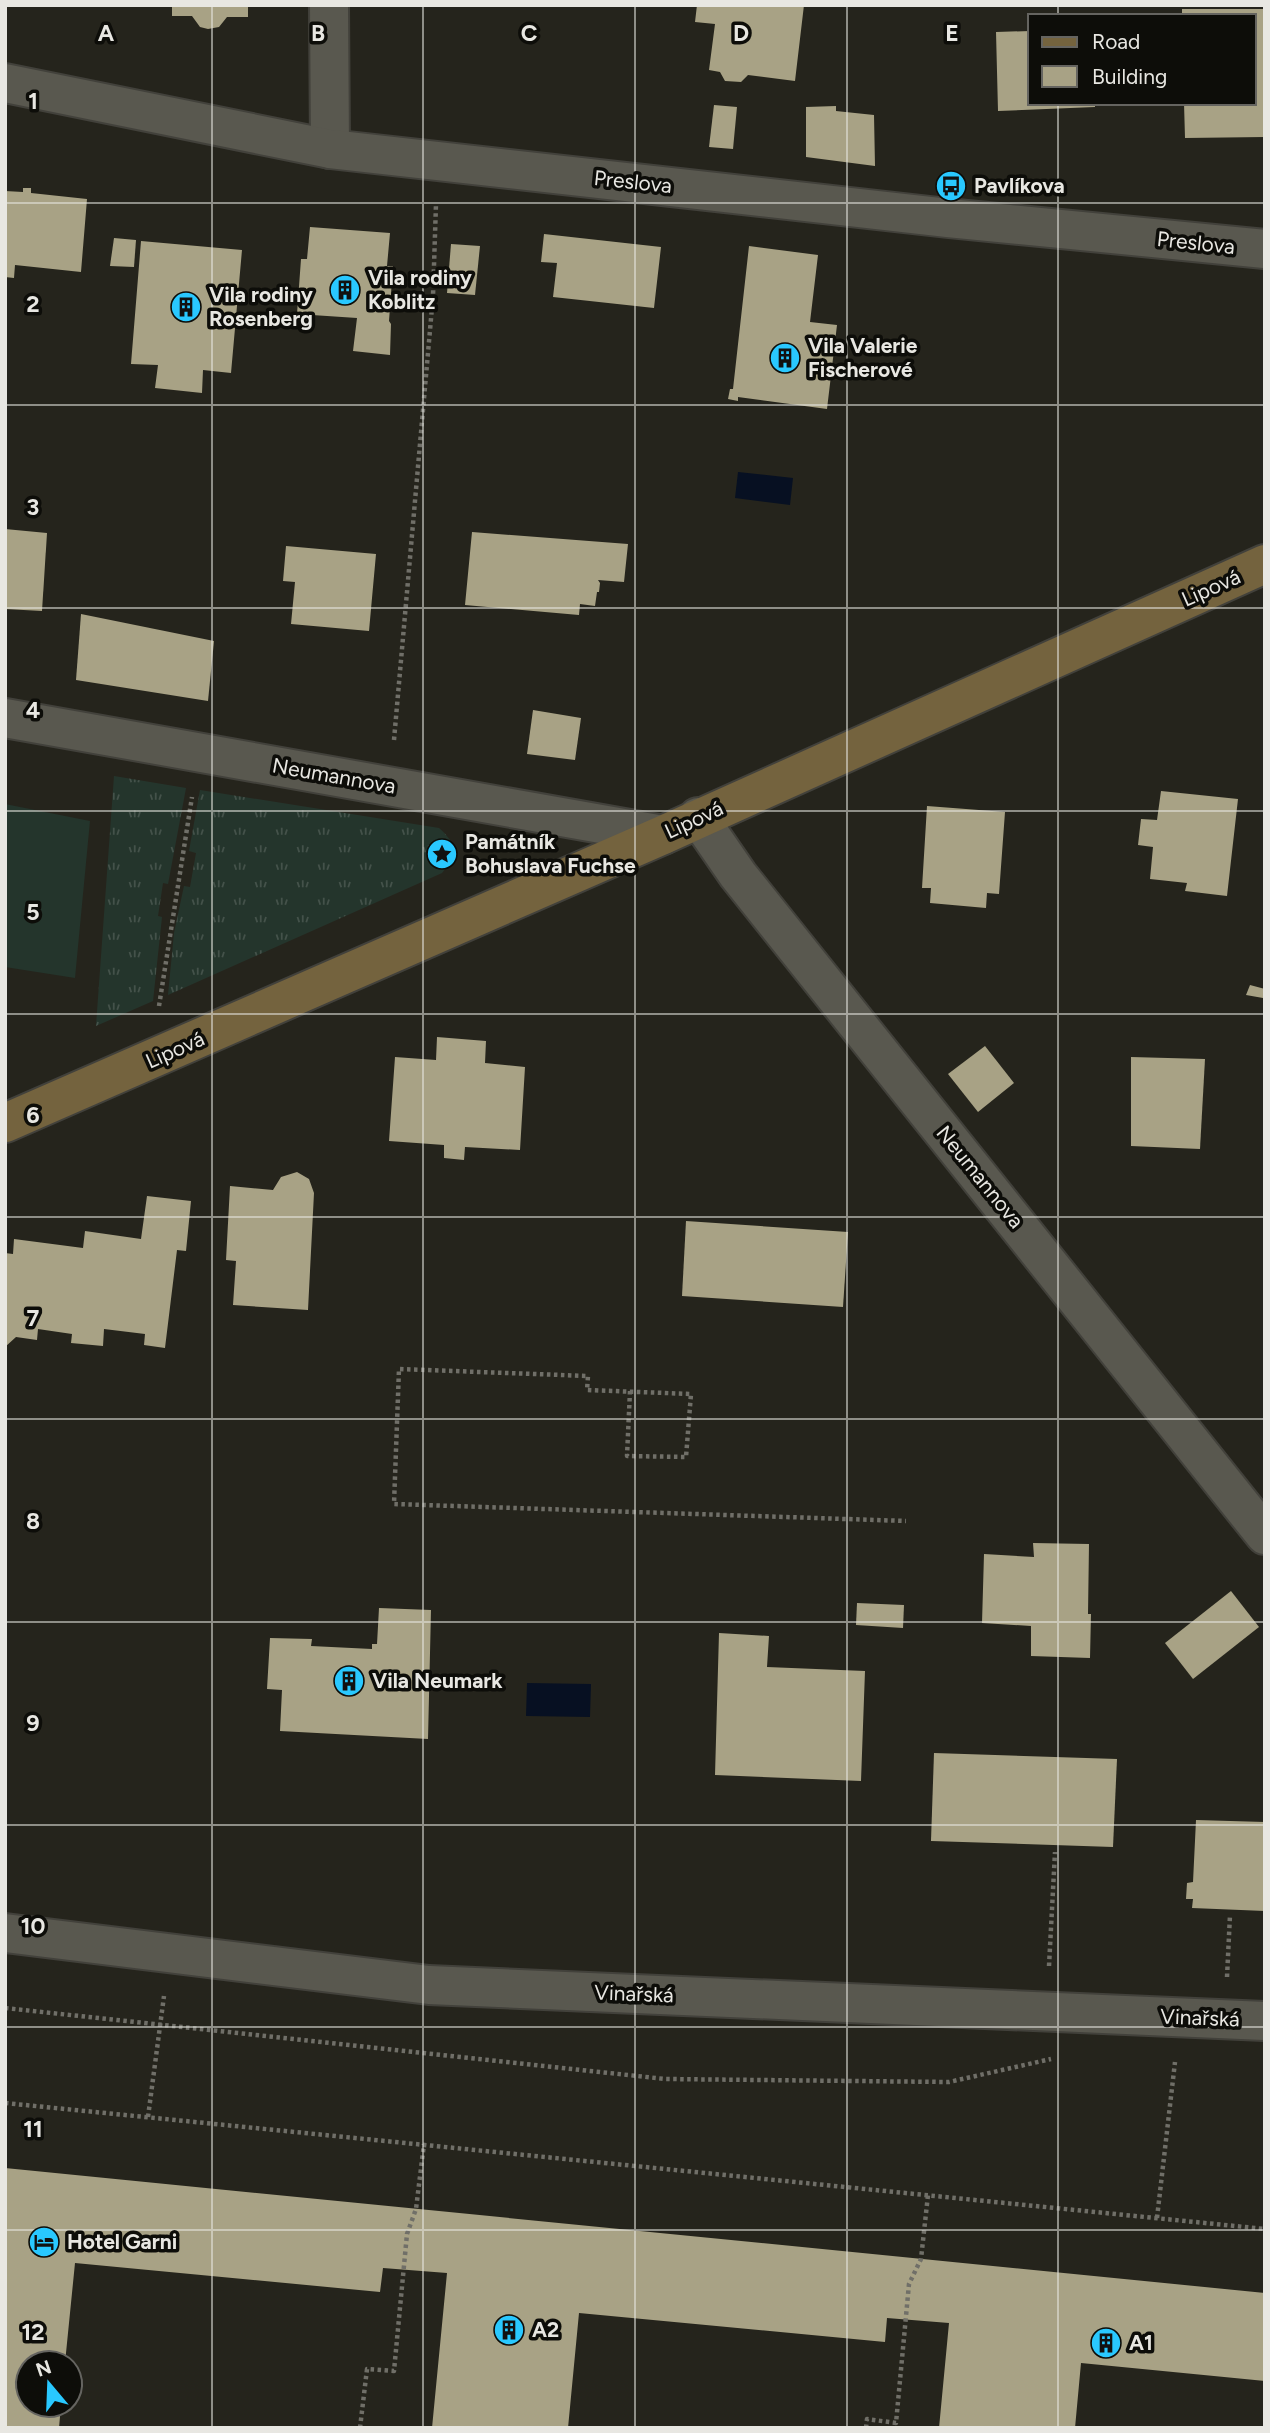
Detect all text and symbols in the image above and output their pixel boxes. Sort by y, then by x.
legend [1028,14,1256,105]
text: A [98,19,115,47]
text: B [311,19,325,47]
text: C [521,19,538,47]
text: D [733,19,749,47]
text: E [945,19,959,47]
text: Road [1092,29,1140,54]
text: Building [1092,64,1167,89]
text: 1 [28,87,38,115]
street label: Preslova [593,165,673,198]
bus stop icon: Pavlíkova [934,169,968,203]
place label: Pavlíkova [974,173,1065,198]
street label: Preslova [1156,226,1236,259]
place label: Vila rodiny Koblitz [368,265,473,314]
building icon: Vila rodiny Koblitz [328,273,362,307]
place label: Vila rodiny Rosenberg [209,282,314,331]
text: 2 [26,290,40,318]
building icon: Vila rodiny Rosenberg [169,290,203,324]
place label: Vila Valerie Fischerové [808,333,918,382]
building icon: Vila Valerie Fischerové [768,341,802,375]
text: 3 [27,493,39,521]
street label: Lipová [1178,564,1244,611]
text: 4 [26,696,40,724]
street label: Neumannova [270,752,398,799]
street label: Lipová [661,795,727,844]
place label: Památník Bohuslava Fuchse [465,829,636,878]
place icon: Památník Bohuslava Fuchse [425,837,459,871]
text: 5 [26,898,40,926]
street label: Lipová [142,1026,208,1073]
text: 6 [26,1101,40,1129]
street label: Neumannova [931,1120,1029,1233]
text: 7 [27,1304,40,1332]
text: 8 [26,1507,40,1535]
building icon: Vila Neumark [332,1664,366,1698]
place label: Vila Neumark [372,1668,503,1693]
text: 9 [26,1709,40,1737]
text: 10 [21,1912,45,1940]
street label: Vinařská [594,1980,674,2007]
street label: Vinařská [1160,2004,1240,2031]
text: 11 [23,2115,43,2143]
hotel icon: Hotel Garni [27,2225,61,2259]
place label: Hotel Garni [67,2229,177,2254]
building icon: A2 [492,2313,526,2347]
place label: A2 [532,2317,559,2342]
text: 12 [21,2318,45,2346]
building icon: A1 [1089,2326,1123,2360]
place label: A1 [1129,2330,1153,2355]
north arrow [14,2349,84,2419]
text: N [33,2355,54,2382]

